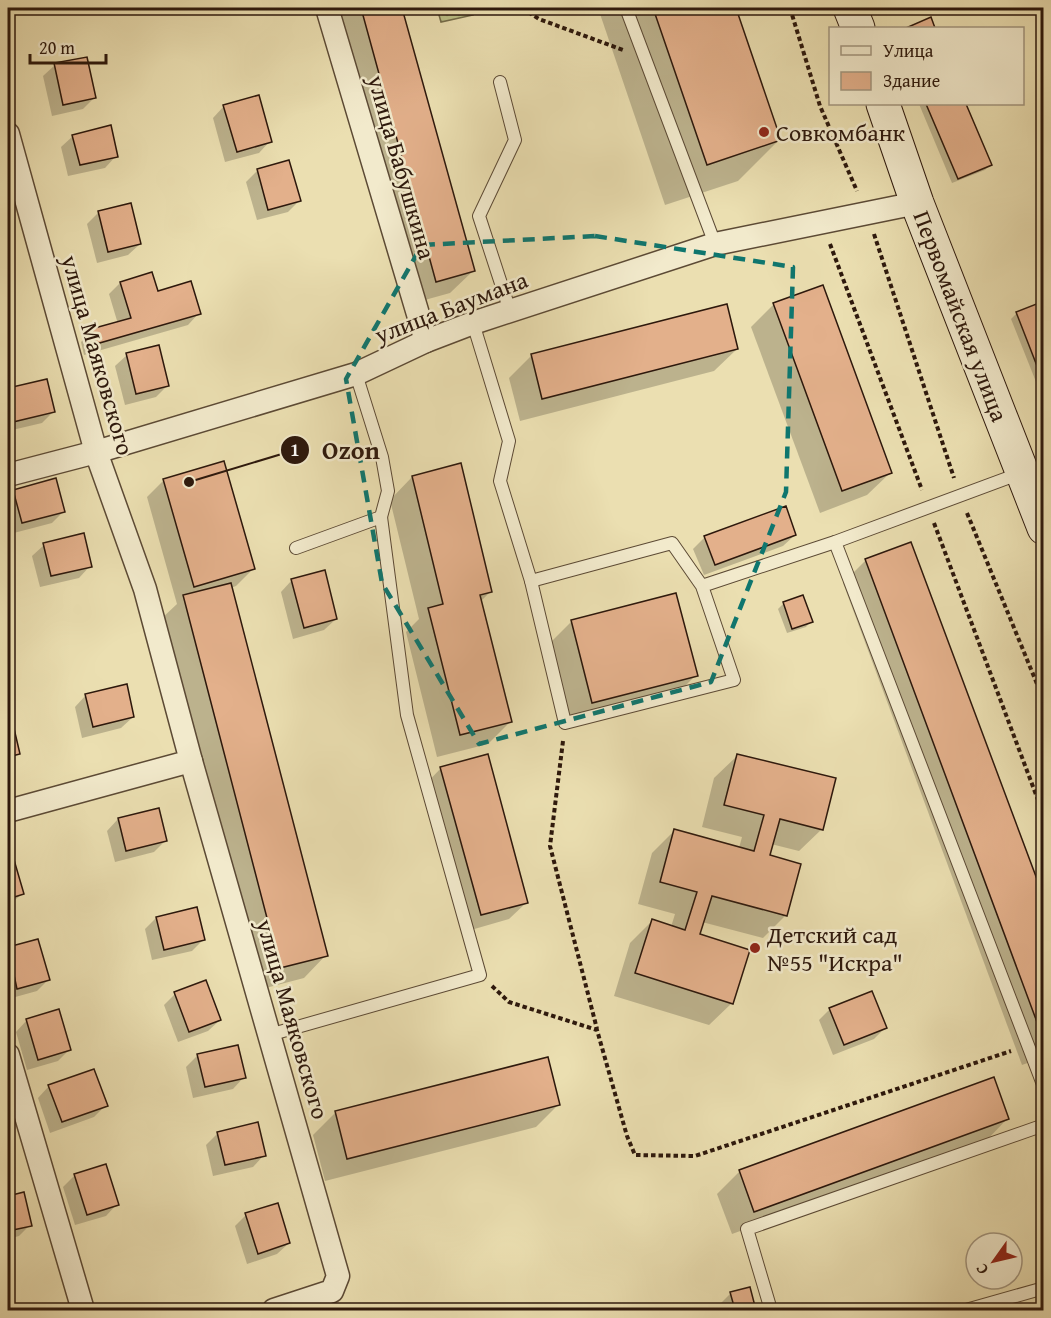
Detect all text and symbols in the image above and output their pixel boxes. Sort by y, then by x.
scale bar [30,27,106,65]
legend [829,27,1024,105]
text: 20 m [39,34,75,61]
text: Улица [883,37,934,64]
text: Здание [883,67,940,94]
street label: улица Бабушкина [359,70,445,264]
place label: Совкомбанк [776,115,906,150]
marker: Совкомбанк [757,125,771,139]
street label: Первомайская улица [905,205,1018,427]
street label: улица Маяковского [52,250,143,459]
street label: улица Баумана [369,262,533,353]
callout: Ozon [280,428,392,472]
text: Ozon [322,430,381,469]
text: 1 [290,436,300,463]
street label: улица Маяковского [247,914,338,1123]
place label: Детский сад №55 "Искра" [766,917,903,980]
marker: Детский сад №55 "Искра" [748,941,762,955]
north arrow [964,1231,1024,1291]
text: С [969,1259,994,1280]

